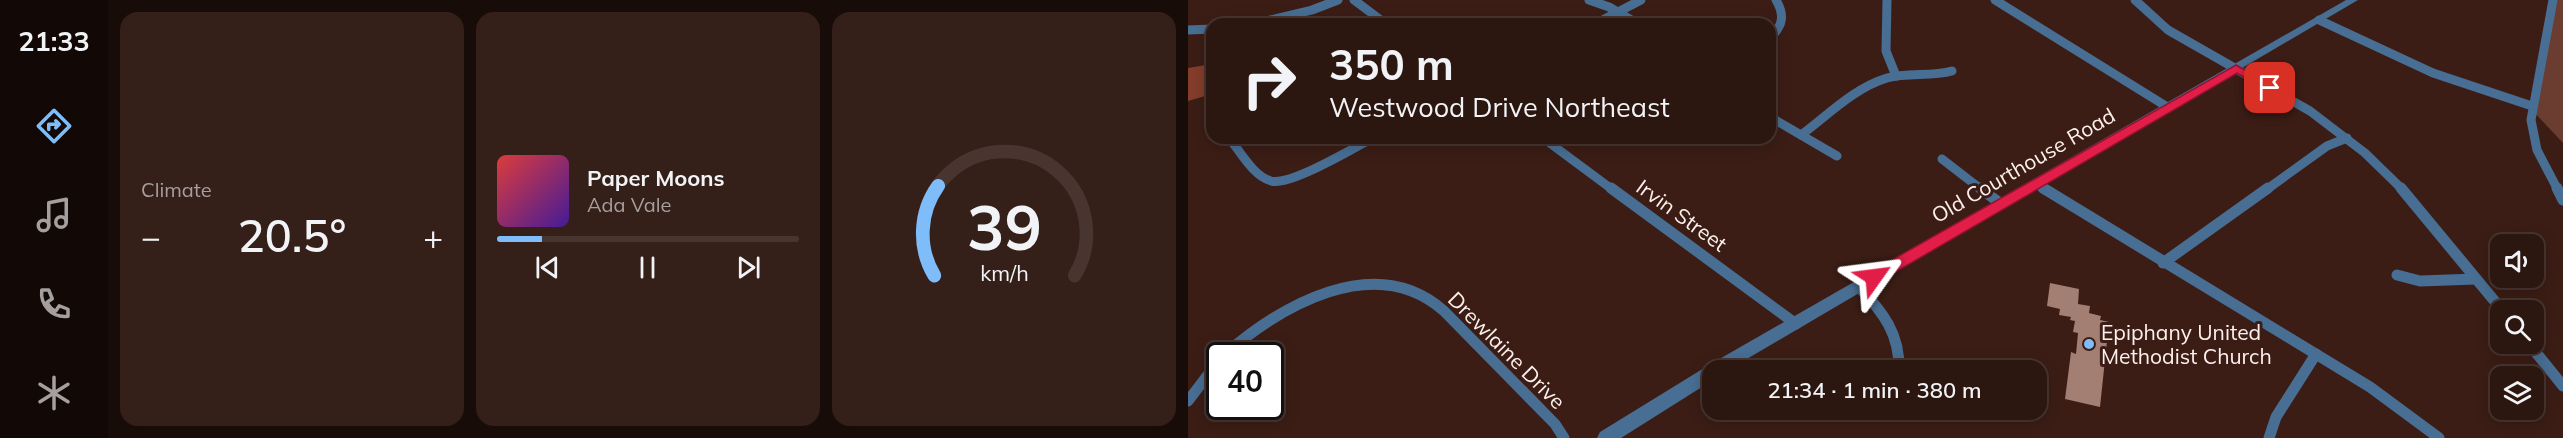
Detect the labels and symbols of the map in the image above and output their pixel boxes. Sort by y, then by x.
pin [2244,62,2295,113]
street label: Old Courthouse Road [1927,102,2119,228]
street label: Irvin Street [1632,173,1732,257]
position arrow [1842,245,1906,309]
street label: Drewlaine Drive [1443,286,1571,414]
place label: Epiphany United Methodist Church [2101,319,2272,369]
marker: Epiphany United Methodist Church [2082,337,2096,351]
speed limit sign: 40 [1206,342,1284,420]

